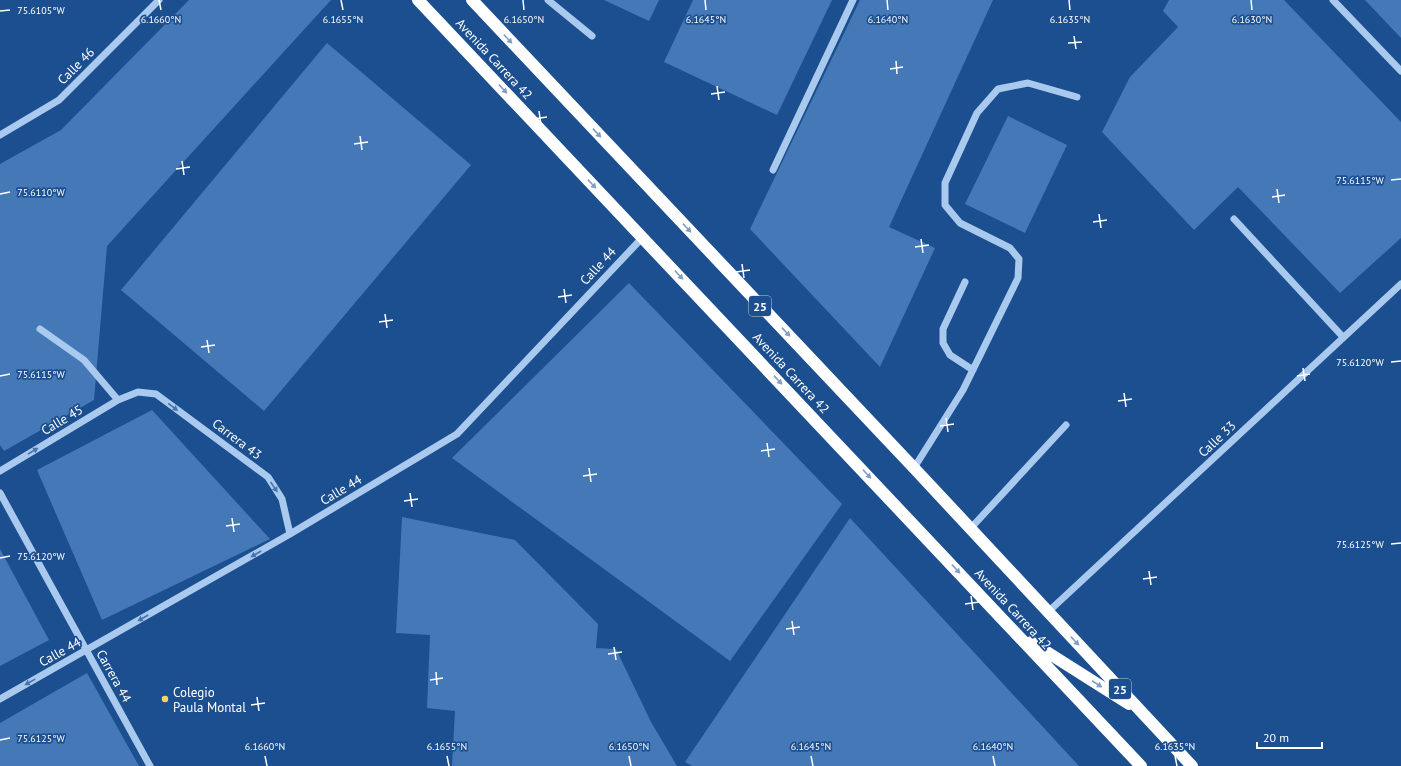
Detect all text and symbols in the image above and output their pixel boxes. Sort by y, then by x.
text: 75.6105°W [17,4,65,17]
text: 6.1660°N [141,13,181,26]
text: 6.1655°N [323,13,363,26]
text: 6.1650°N [504,13,544,26]
text: 6.1645°N [686,13,726,26]
text: 6.1640°N [868,13,908,26]
text: 6.1635°N [1050,13,1090,26]
text: 6.1630°N [1232,13,1272,26]
street label: Avenida Carrera 42 [452,15,536,103]
one-way arrow [503,34,512,43]
street label: Calle 46 [54,44,98,88]
one-way arrow [498,84,508,94]
one-way arrow [593,128,602,138]
text: 75.6115°W [1336,174,1384,187]
one-way arrow [588,178,597,189]
text: 75.6110°W [17,186,65,199]
one-way arrow [682,223,691,233]
street label: Calle 44 [576,244,620,288]
one-way arrow [674,270,684,280]
road number: 25 [749,296,771,316]
one-way arrow [781,327,790,337]
street label: Avenida Carrera 42 [749,329,833,417]
text: 75.6120°W [1336,356,1384,369]
text: 75.6115°W [17,368,65,381]
one-way arrow [773,375,783,385]
street label: Calle 45 [38,401,86,439]
one-way arrow [167,402,178,411]
street label: Carrera 43 [209,415,265,463]
street label: Calle 33 [1195,417,1239,461]
one-way arrow [27,448,39,455]
one-way arrow [862,469,872,479]
street label: Calle 44 [317,471,365,509]
one-way arrow [270,482,278,492]
text: 75.6125°W [1336,538,1384,551]
text: 75.6120°W [17,550,65,563]
one-way arrow [250,550,262,557]
one-way arrow [951,564,961,574]
street label: Avenida Carrera 42 [971,565,1055,653]
one-way arrow [137,615,149,622]
street label: Calle 44 [36,634,84,670]
one-way arrow [1070,636,1080,646]
street label: Carrera 44 [93,647,135,705]
one-way arrow [24,679,36,686]
road number: 25 [1109,679,1131,699]
one-way arrow [1092,680,1102,688]
place label: Colegio Paula Montal [173,684,246,716]
marker: Colegio Paula Montal [160,694,170,704]
scale bar [1257,724,1322,750]
text: 20 m [1263,730,1289,745]
text: 75.6125°W [17,732,65,745]
text: 6.1660°N [245,740,285,753]
text: 6.1655°N [427,740,467,753]
text: 6.1650°N [609,740,649,753]
text: 6.1645°N [791,740,831,753]
text: 6.1640°N [973,740,1013,753]
text: 6.1635°N [1155,740,1195,753]

